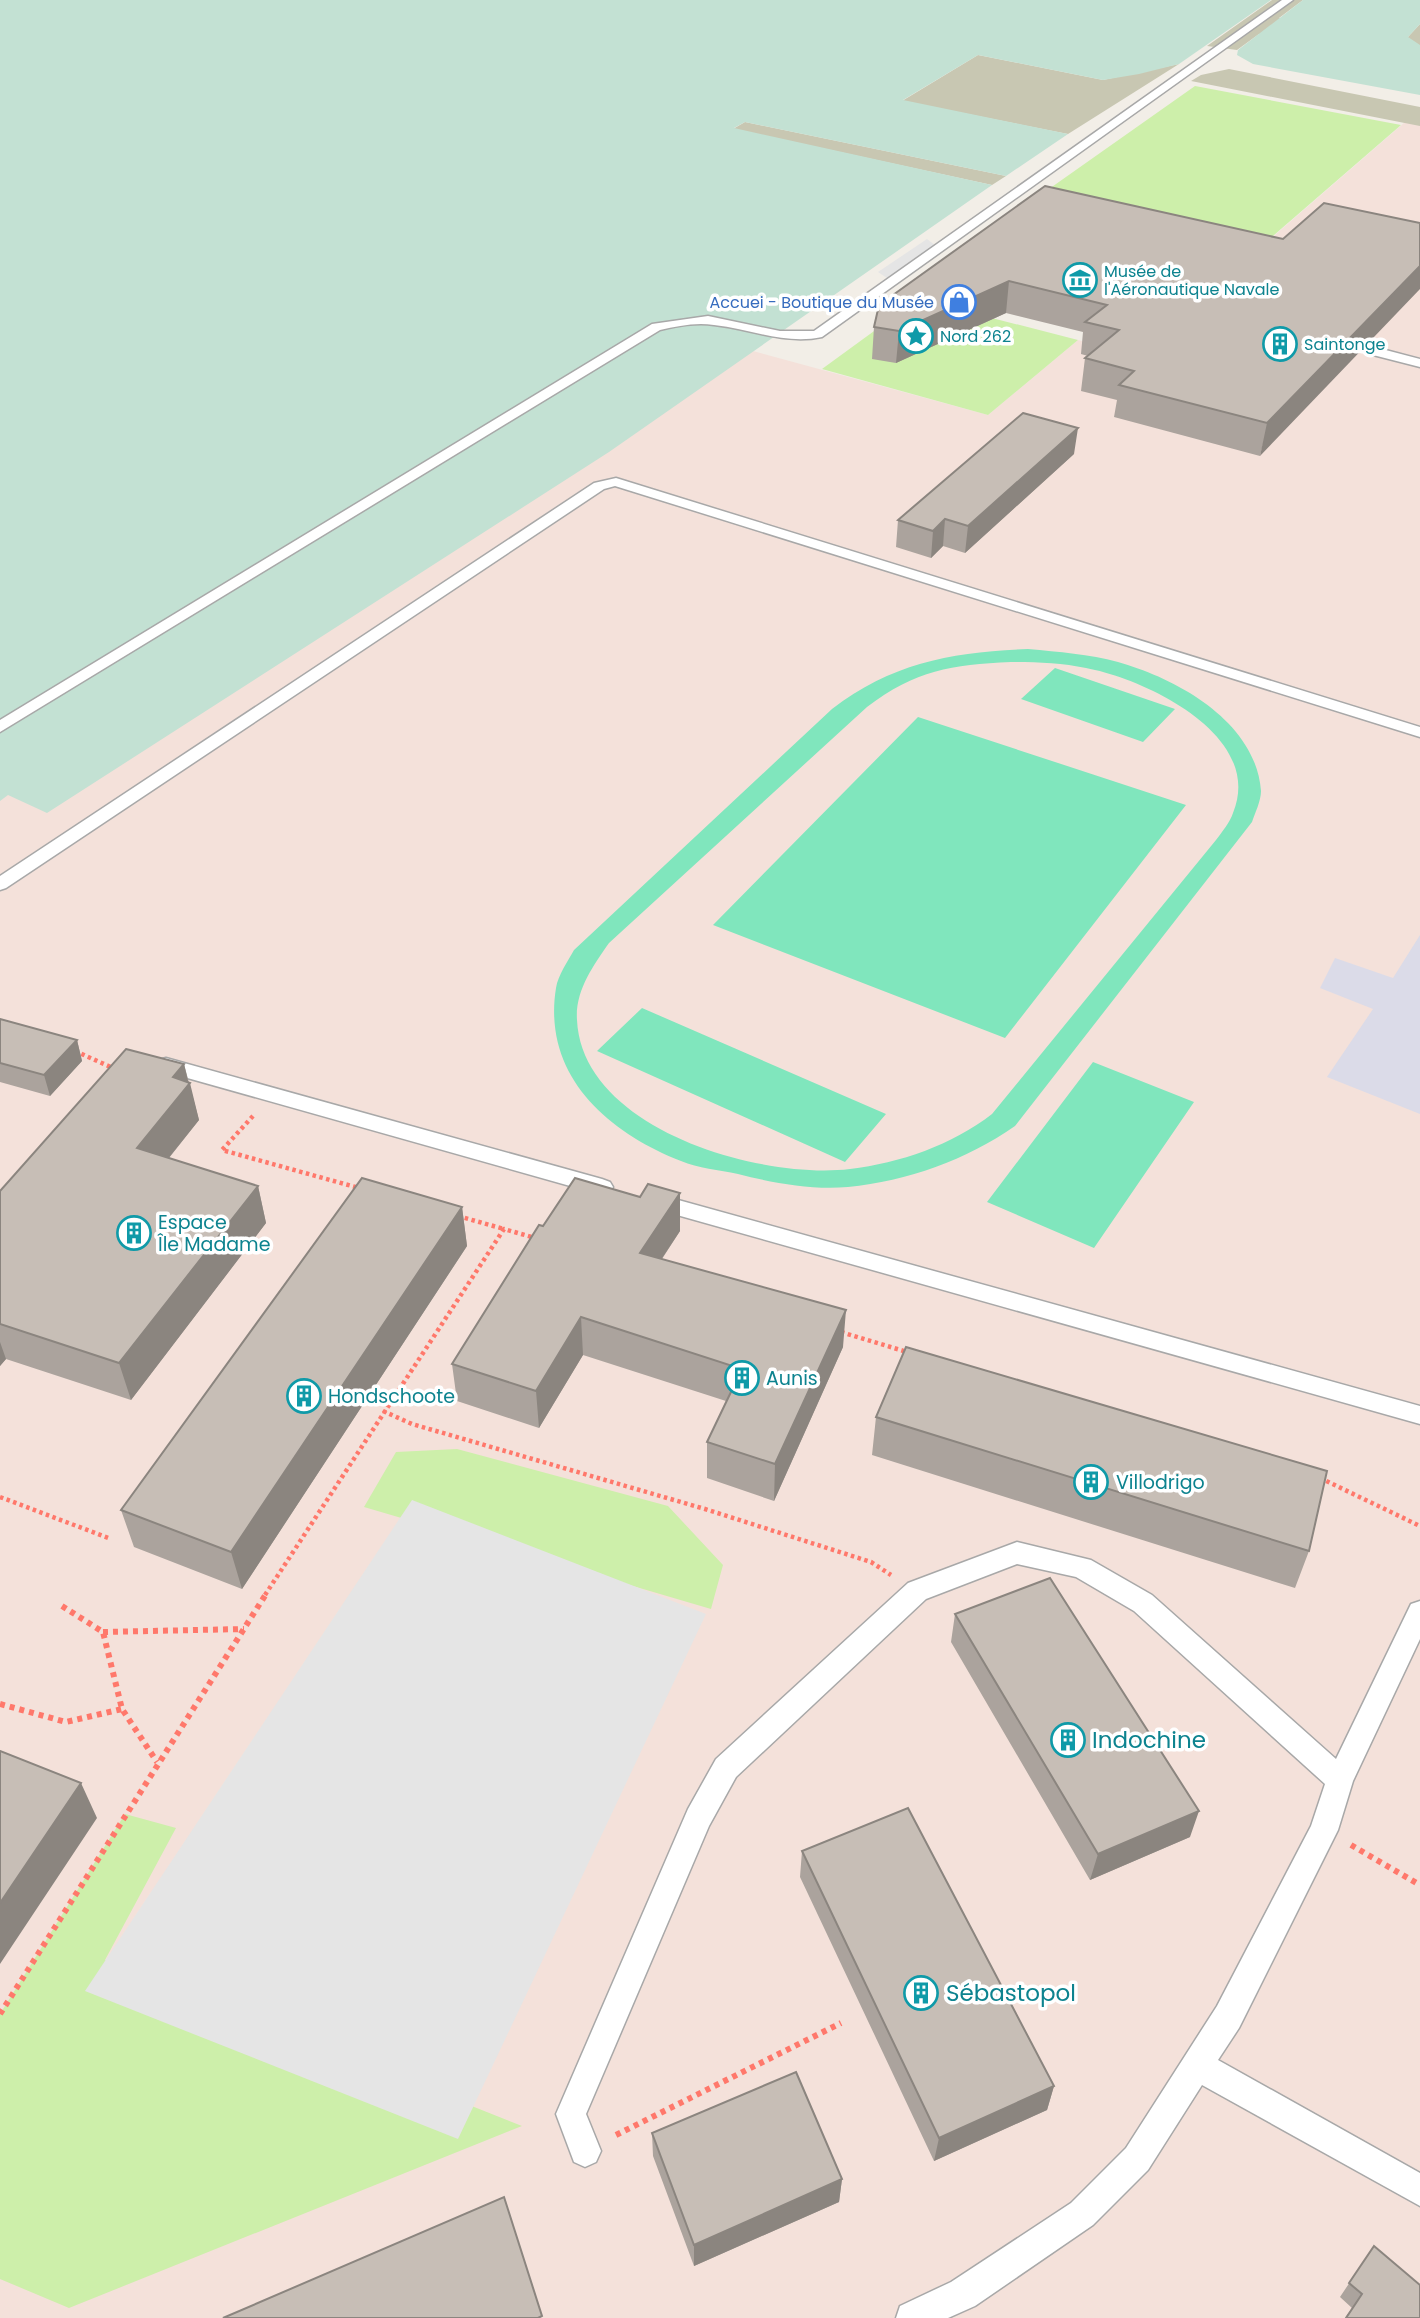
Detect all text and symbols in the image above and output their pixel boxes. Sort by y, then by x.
place label: Musée de l'Aéronautique Navale [1104,260,1279,301]
museum icon: Musée de l'Aéronautique Navale [1061,261,1099,299]
shop icon: Accuei - Boutique du Musée [940,283,978,321]
place label: Accuei - Boutique du Musée [710,291,934,314]
place icon: Nord 262 [897,317,935,355]
place label: Nord 262 [940,325,1011,348]
building icon: Saintonge [1261,325,1299,363]
place label: Saintonge [1304,333,1386,356]
place label: Espace Île Madame [157,1209,270,1258]
building icon: Espace Île Madame [115,1214,153,1252]
building icon: Aunis [723,1359,761,1397]
place label: Aunis [766,1365,818,1392]
building icon: Hondschoote [285,1377,323,1415]
place label: Hondschoote [328,1383,455,1410]
building icon: Villodrigo [1072,1463,1110,1501]
place label: Villodrigo [1116,1469,1205,1496]
building icon: Indochine [1049,1721,1087,1759]
place label: Indochine [1092,1724,1206,1756]
building icon: Sébastopol [902,1974,940,2012]
place label: Sébastopol [946,1977,1076,2009]

